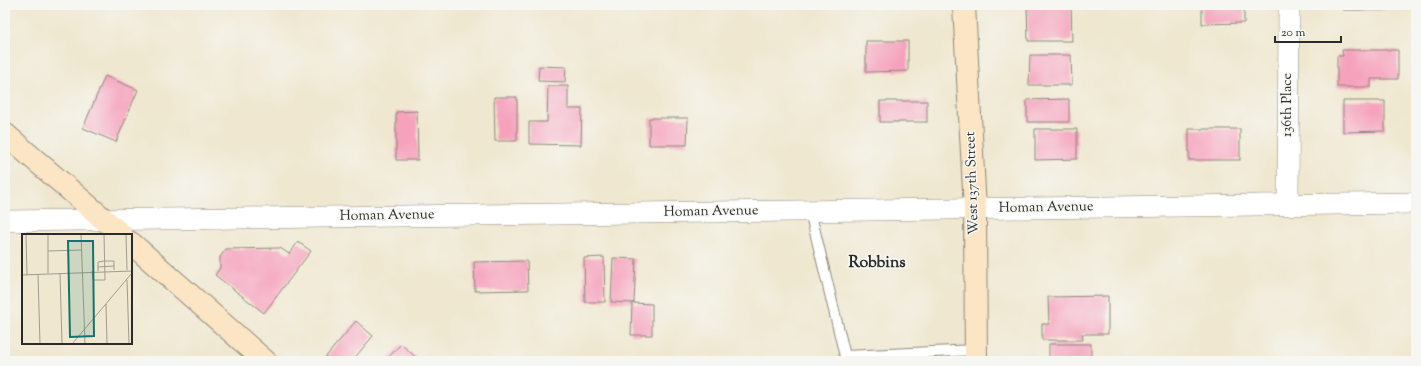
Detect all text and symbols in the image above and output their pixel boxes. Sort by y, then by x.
scale bar [1275,18,1341,44]
text: 20 m [1281,24,1306,42]
street label: 136th Place [1278,73,1298,137]
street label: West 137th Street [961,131,985,235]
street label: Homan Avenue [998,197,1094,219]
street label: Homan Avenue [663,201,759,223]
street label: Homan Avenue [339,205,435,227]
inset map [22,234,132,344]
district label: Robbins [848,252,906,275]

